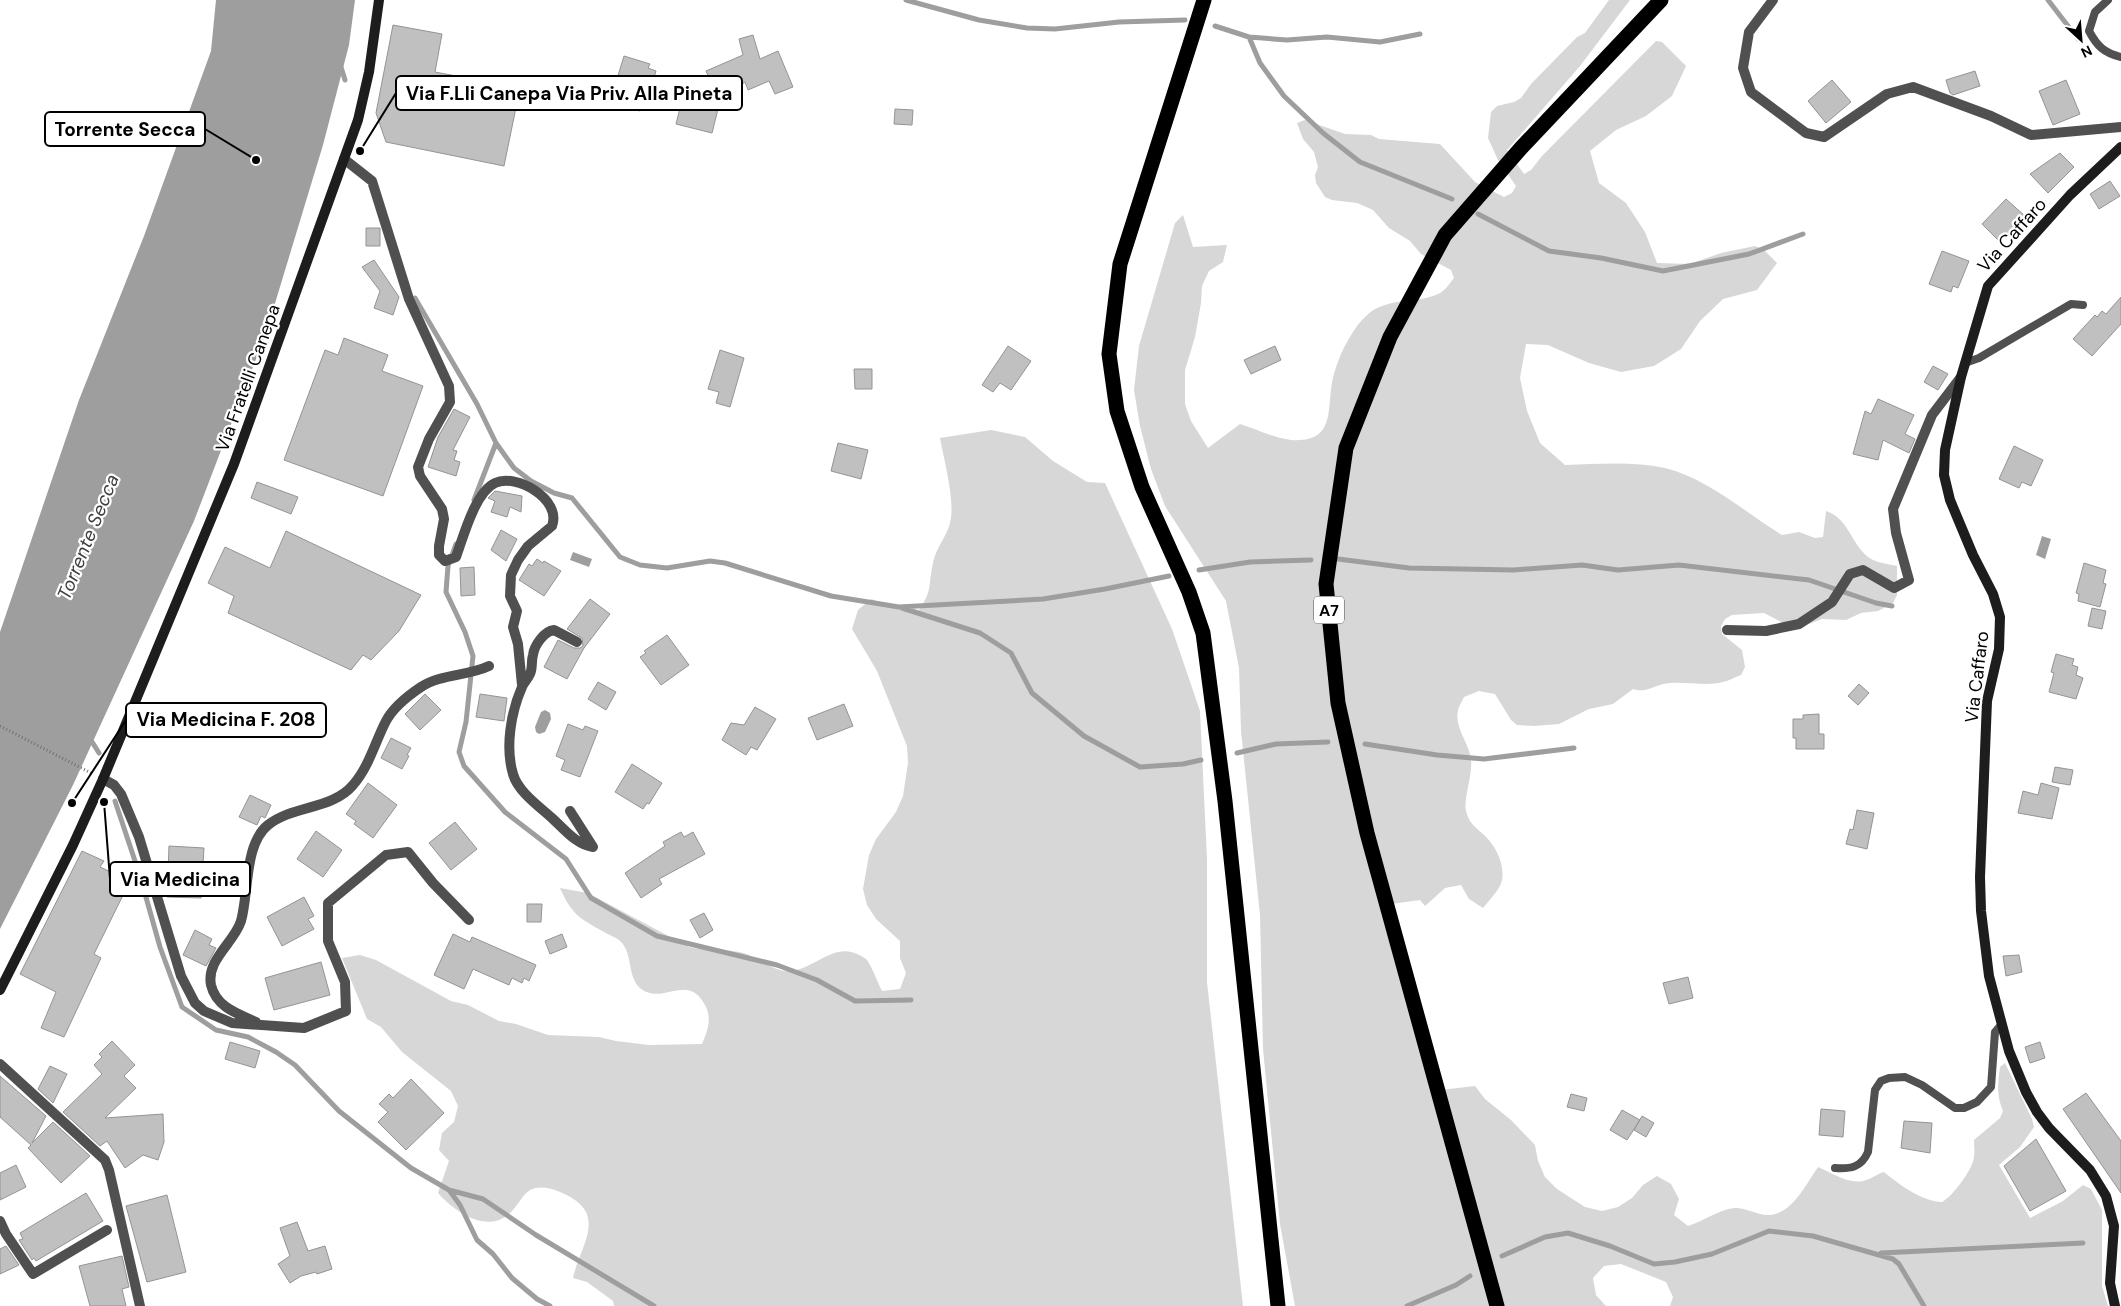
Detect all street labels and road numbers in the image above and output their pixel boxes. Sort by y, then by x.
street label: Via Caffaro [1972,193,2052,277]
street label: Via Fratelli Canepa [210,301,286,455]
road number: A7 [1314,596,1344,624]
street label: Via Caffaro [1959,630,1995,724]

